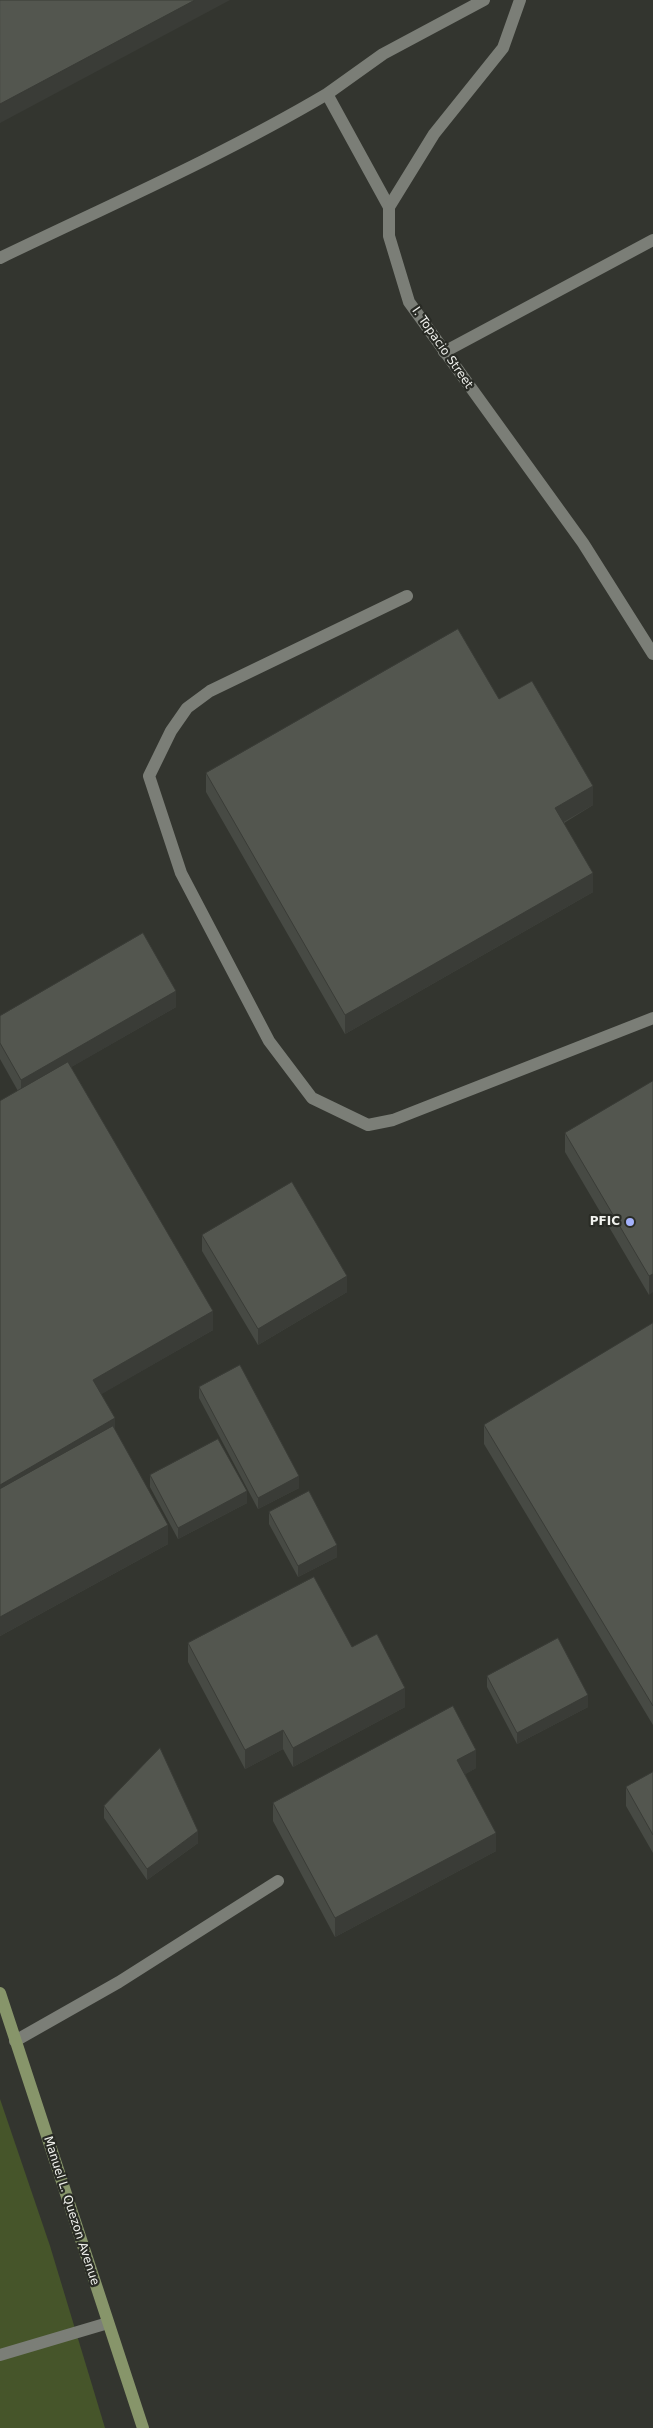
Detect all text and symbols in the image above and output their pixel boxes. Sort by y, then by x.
street label: I. Topacio Street [408,304,476,392]
place label: PFIC [590,1215,620,1229]
marker: PFIC [624,1216,636,1228]
street label: Manuel L. Quezon Avenue [40,2135,102,2287]

